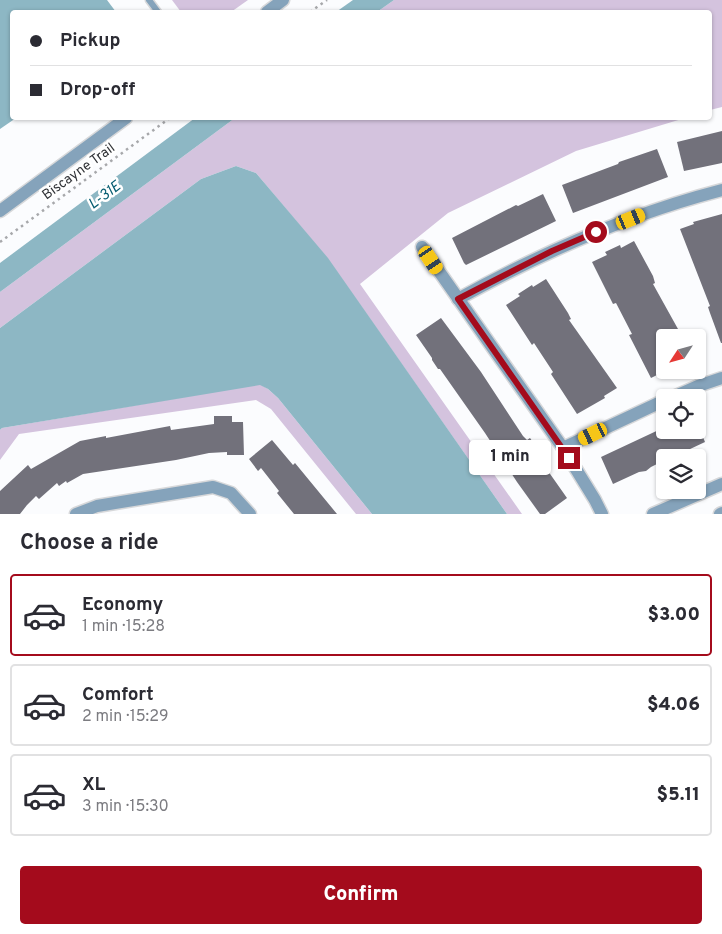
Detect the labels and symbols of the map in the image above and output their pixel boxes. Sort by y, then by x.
street label: Biscayne Trail [39,140,119,204]
water label: L-31E [85,177,126,214]
car [614,206,647,232]
route start [585,221,607,243]
car [416,243,445,277]
north arrow [656,329,706,379]
car [576,421,609,447]
callout: 1 min [469,440,552,476]
route end [558,447,580,469]

